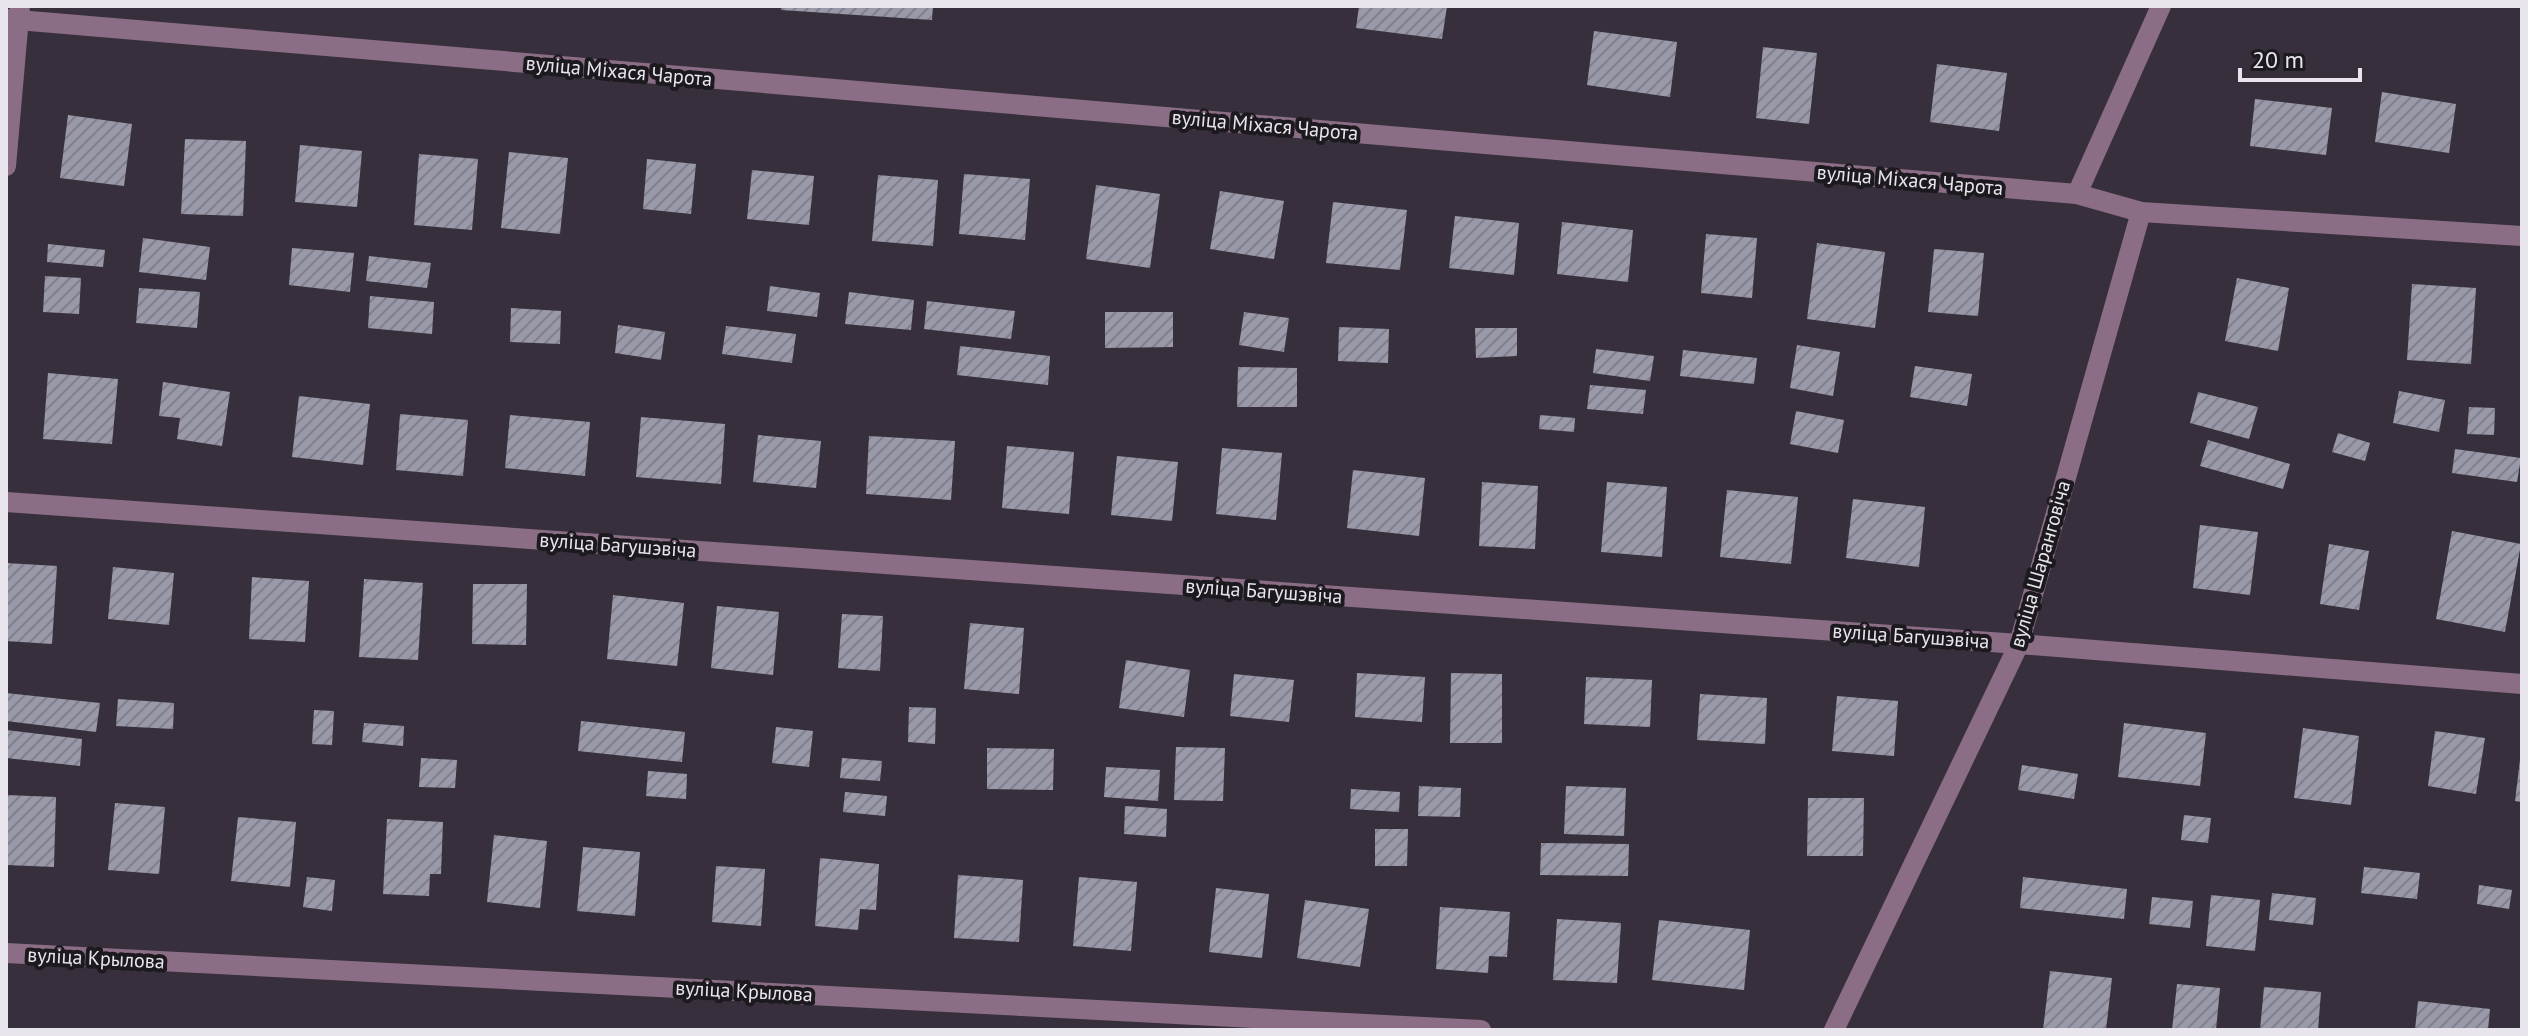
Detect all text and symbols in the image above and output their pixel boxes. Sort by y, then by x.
scale bar [2240,32,2360,82]
text: 20 m [2252,44,2304,75]
street label: вуліца Міхася Чарота [525,50,713,92]
street label: вуліца Міхася Чарота [1171,104,1359,146]
street label: вуліца Міхася Чарота [1816,159,2004,201]
street label: вуліца Шаранговіча [2004,478,2076,650]
street label: вуліца Багушэвіча [539,527,697,563]
street label: вуліца Багушэвіча [1185,573,1343,609]
street label: вуліца Багушэвіча [1832,618,1990,654]
street label: вуліца Крылова [27,941,165,975]
street label: вуліца Крылова [675,974,813,1008]

